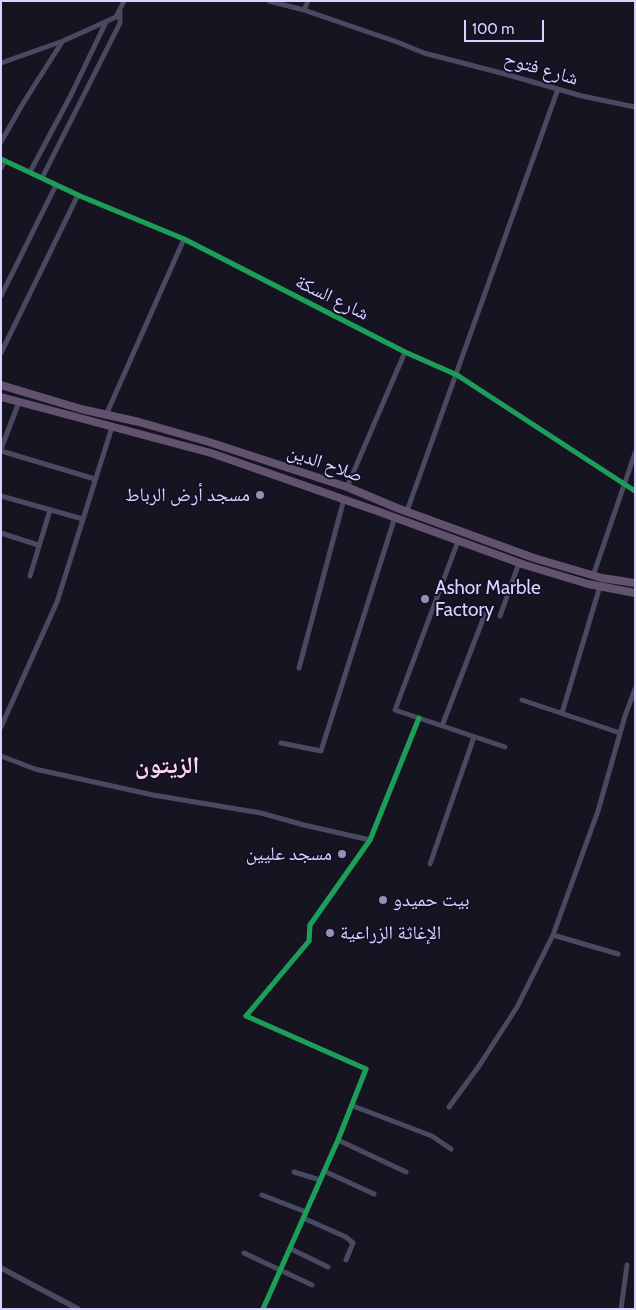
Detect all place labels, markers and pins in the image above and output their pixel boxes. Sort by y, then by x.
place label: مسجد أرض الرباط [125,484,250,506]
marker: مسجد أرض الرباط [254,489,266,501]
place label: Ashor Marble Factory [435,577,541,621]
marker: Ashor Marble Factory [419,593,431,605]
place label: مسجد عليين [246,843,332,865]
marker: مسجد عليين [336,848,348,860]
place label: بيت حميدو [393,889,470,911]
marker: بيت حميدو [377,894,389,906]
place label: الإغاثة الزراعية [340,922,441,944]
marker: الإغاثة الزراعية [324,927,336,939]

